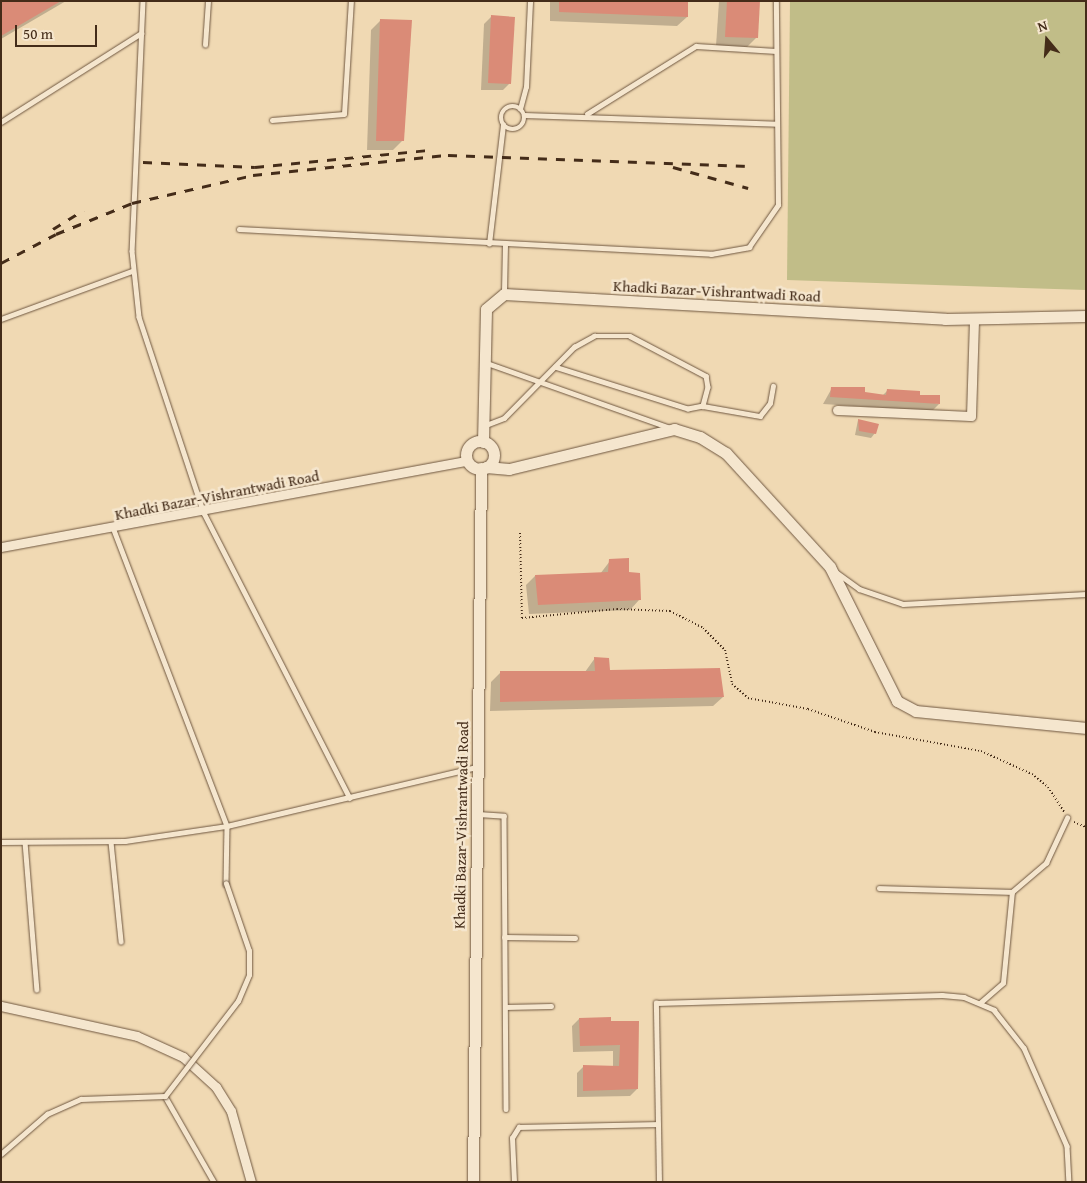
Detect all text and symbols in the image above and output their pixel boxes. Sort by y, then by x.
scale bar [18,15,100,47]
north arrow [1022,15,1072,65]
text: N [1035,15,1050,37]
text: 50 m [23,23,53,44]
street label: Khadki Bazar-Vishrantwadi Road [613,277,821,305]
street label: Khadki Bazar-Vishrantwadi Road [113,466,321,524]
street label: Khadki Bazar-Vishrantwadi Road [450,721,472,929]

